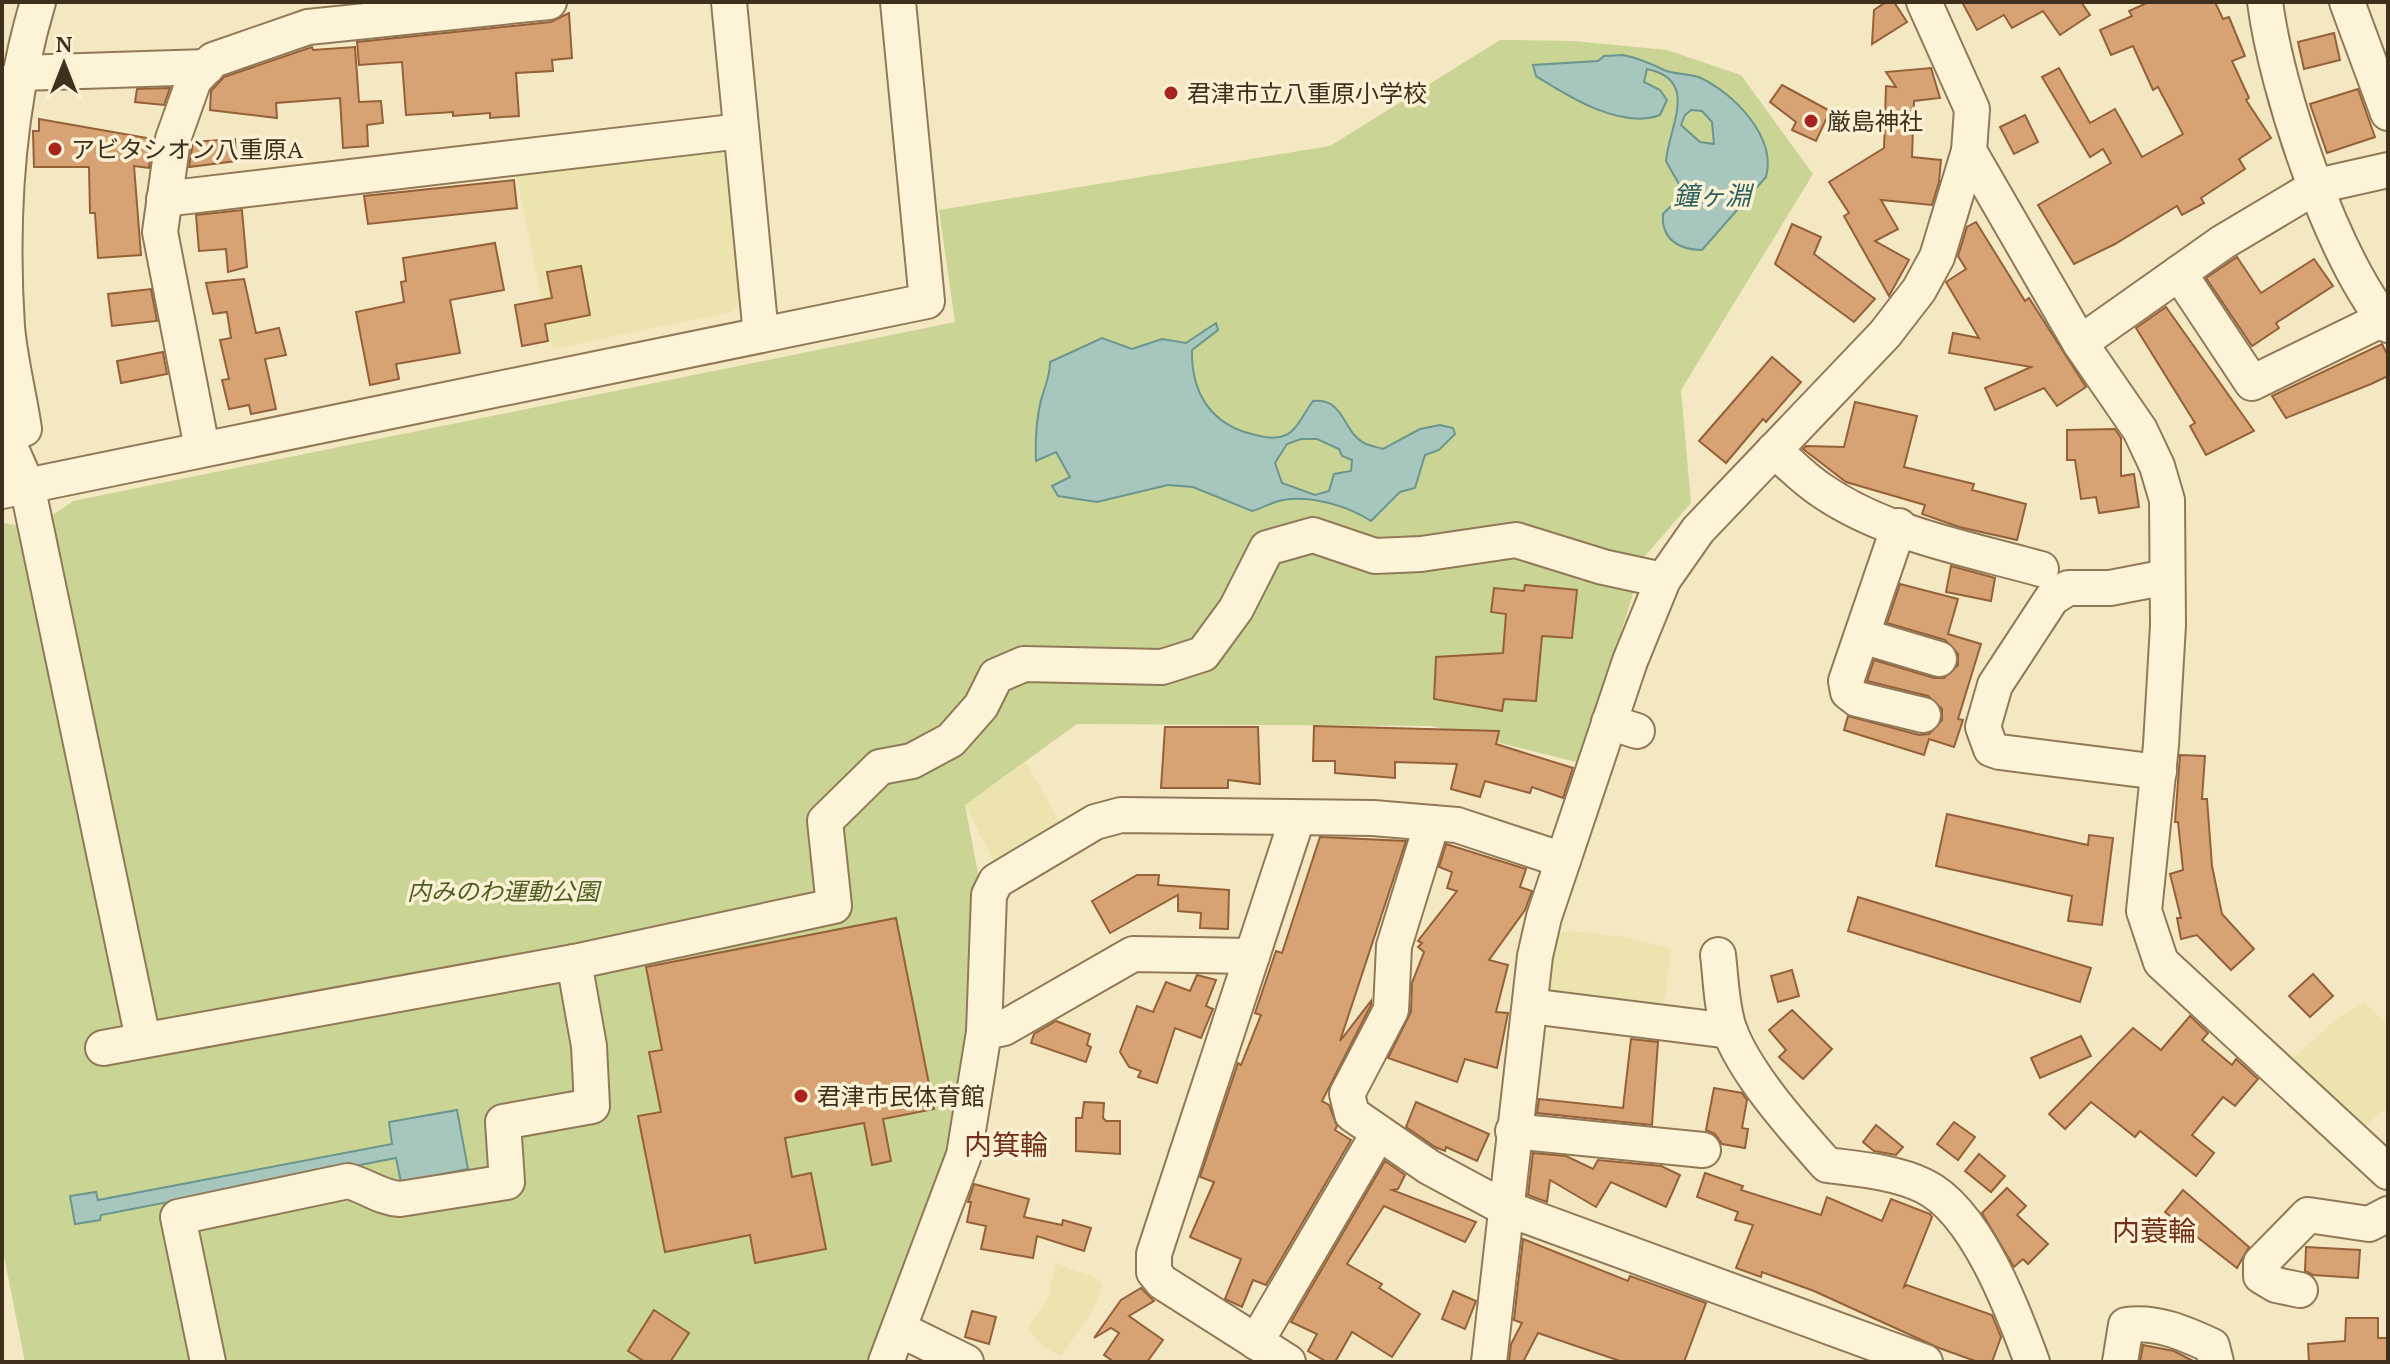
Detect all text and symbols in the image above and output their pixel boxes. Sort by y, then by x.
north arrow [24,24,104,104]
text: N [56,29,73,58]
place label: 君津市立八重原小学校 [1187,77,1427,109]
marker: 君津市立八重原小学校 [1162,84,1180,102]
place label: 厳島神社 [1827,105,1923,137]
marker: 厳島神社 [1802,112,1820,130]
place label: アビタシオン八重原A [71,133,304,165]
marker: アビタシオン八重原A [46,140,64,158]
water label: 鐘ヶ淵 [1673,178,1755,212]
park label: 内みのわ運動公園 [407,875,602,907]
place label: 君津市民体育館 [817,1080,985,1112]
marker: 君津市民体育館 [792,1087,810,1105]
district label: 内箕輪 [964,1126,1048,1163]
district label: 内蓑輪 [2112,1212,2196,1249]

